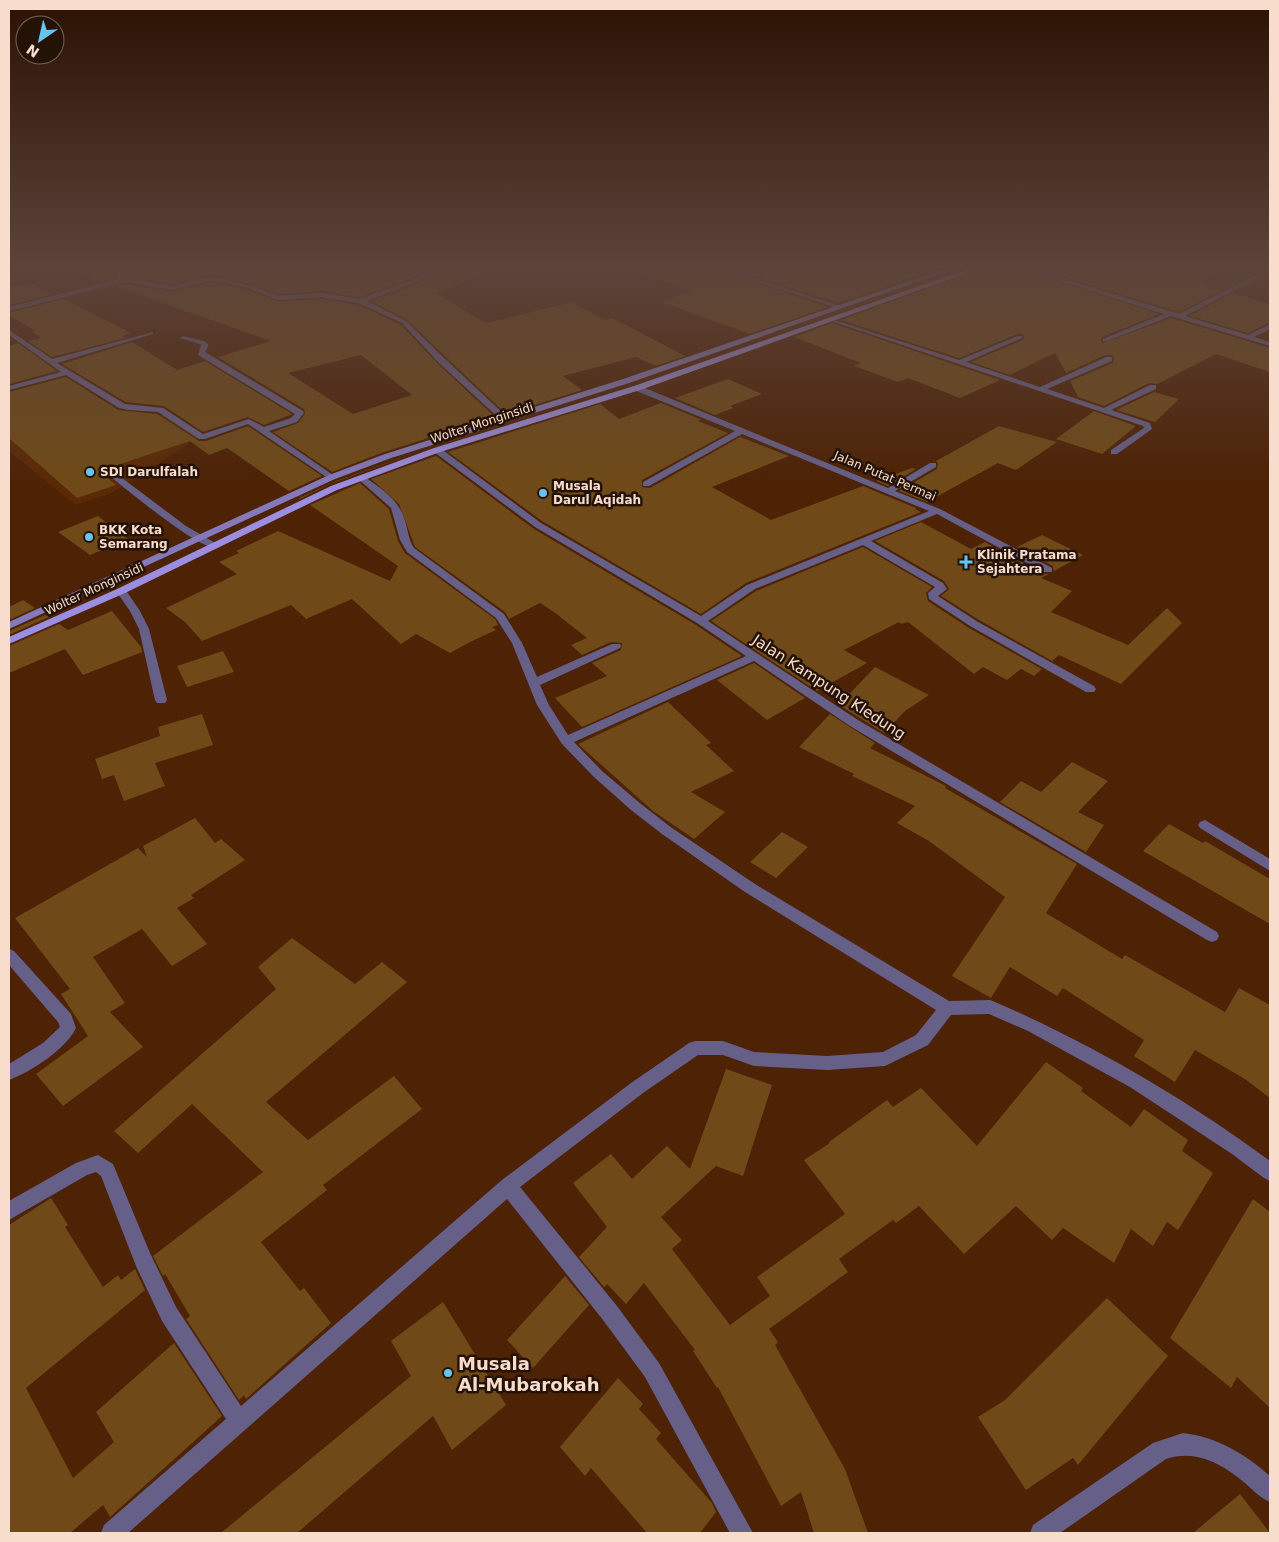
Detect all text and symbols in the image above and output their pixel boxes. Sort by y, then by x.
north arrow [15,15,65,65]
text: N [23,41,42,61]
street label: Wolter Monginsidi [429,400,535,446]
street label: Jalan Putat Permai [831,448,938,504]
place label: SDI Darulfalah [100,465,198,479]
marker: SDI Darulfalah [84,466,96,478]
place label: Musala Darul Aqidah [553,479,641,507]
marker: Musala Darul Aqidah [537,487,549,499]
place label: BKK Kota Semarang [99,523,168,551]
marker: BKK Kota Semarang [83,531,95,543]
place label: Klinik Pratama Sejahtera [977,548,1077,576]
marker: Klinik Pratama Sejahtera [959,555,973,569]
street label: Wolter Monginsidi [43,560,145,618]
street label: Jalan Kampung Kledung [748,630,909,743]
place label: Musala Al-Mubarokah [458,1353,600,1395]
marker: Musala Al-Mubarokah [442,1367,454,1379]

